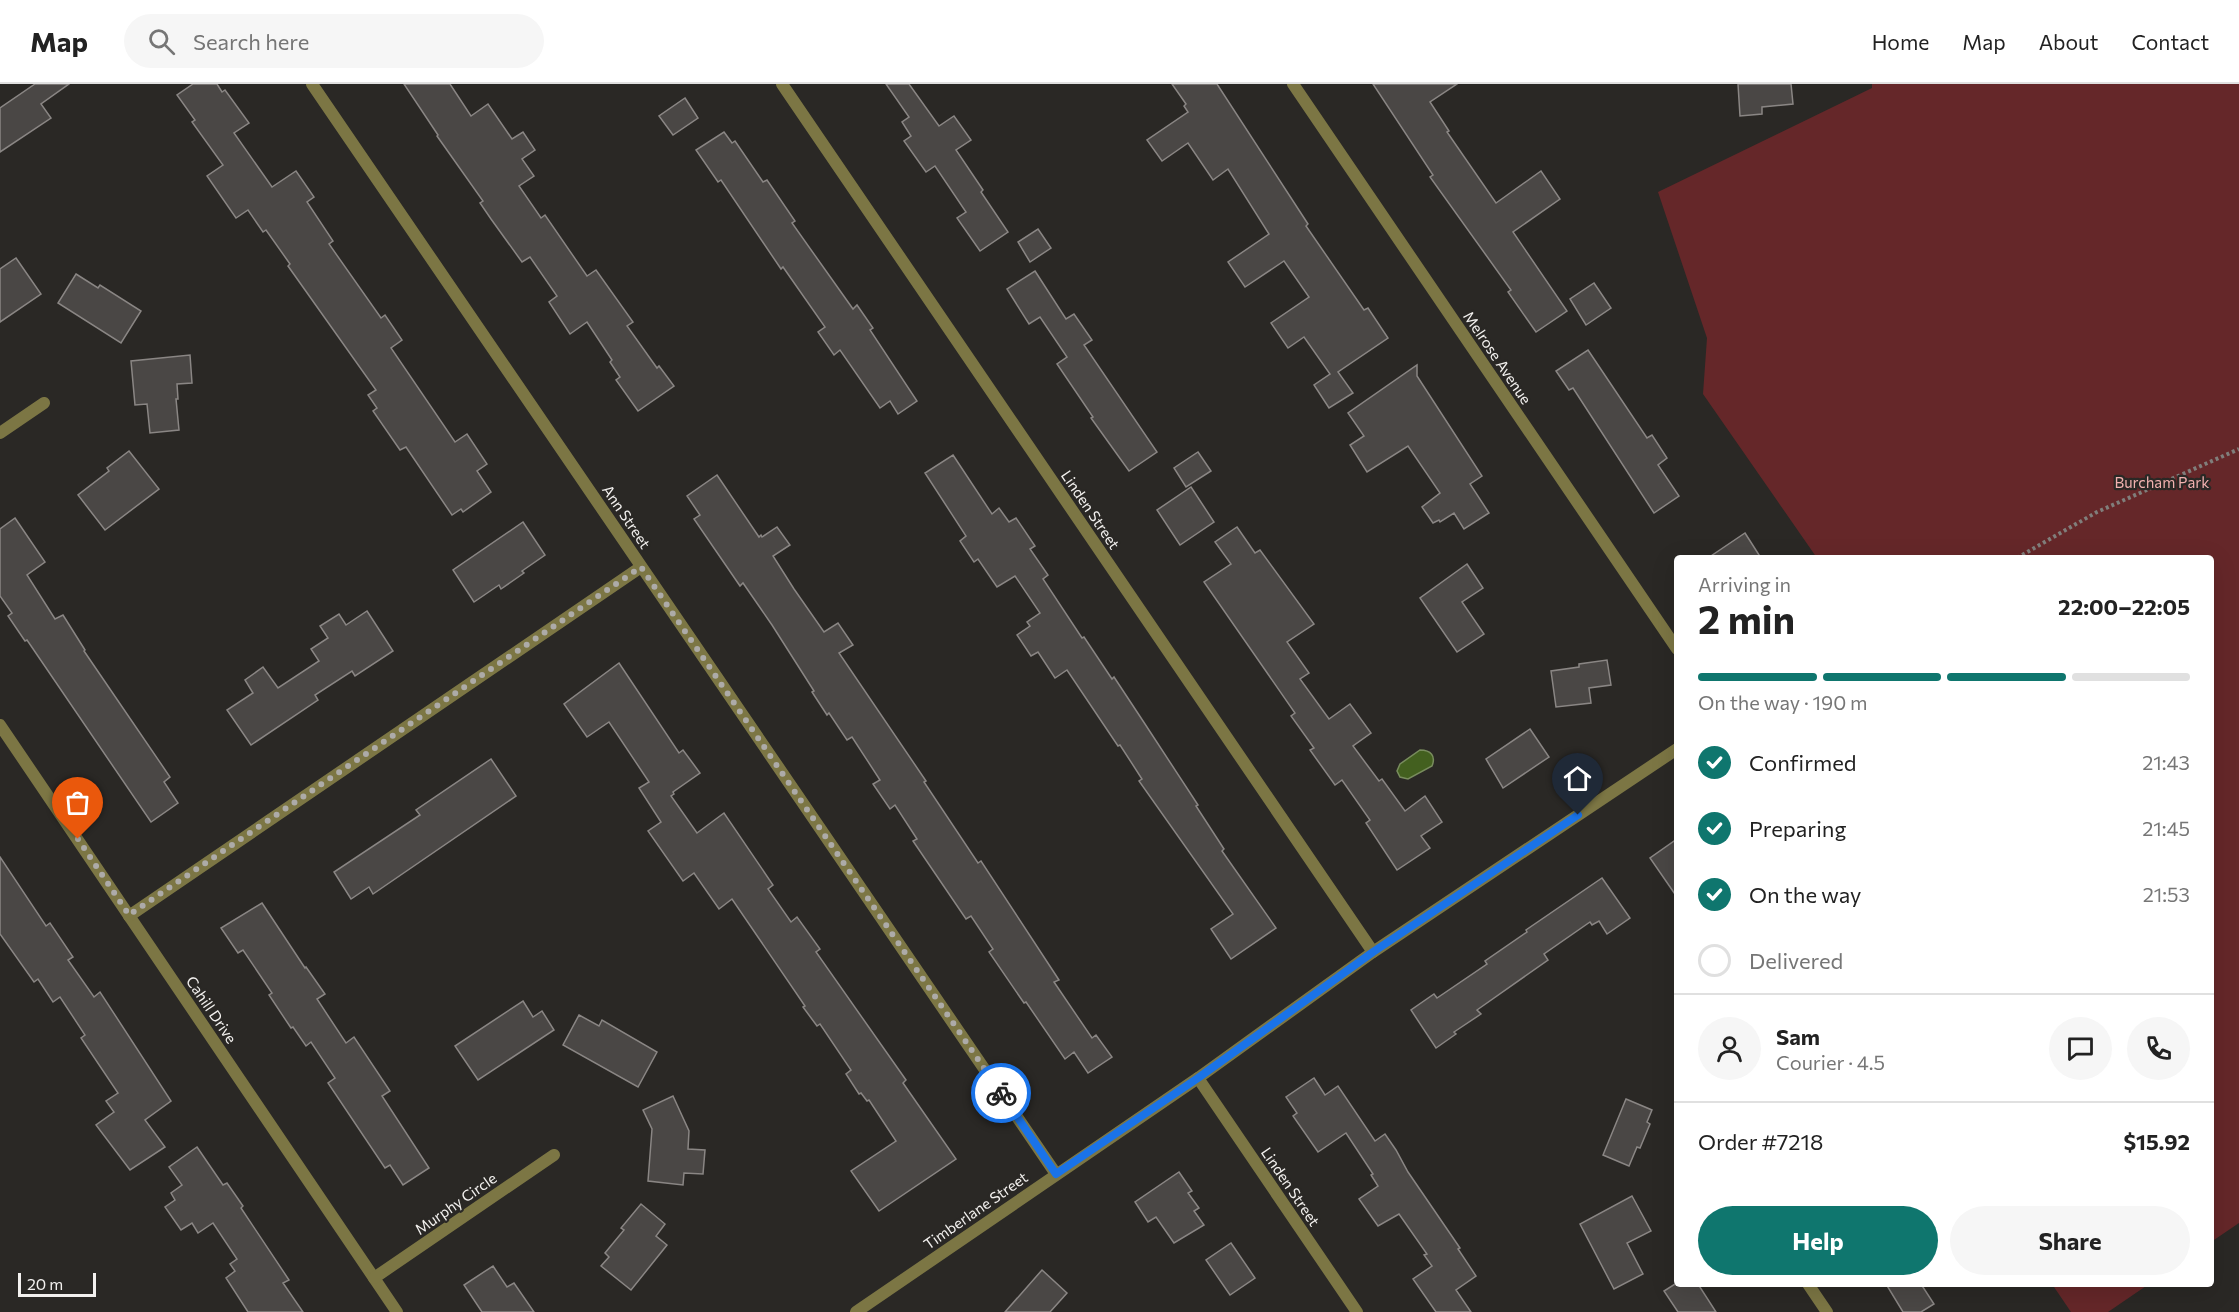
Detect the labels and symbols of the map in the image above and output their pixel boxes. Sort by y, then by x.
street label: Melrose Avenue [1460,308,1536,407]
street label: Linden Street [1058,466,1124,552]
park label: Burcham Park [2115,473,2210,491]
street label: Ann Street [599,481,655,552]
pin [1552,753,1603,815]
pin [52,777,103,839]
street label: Cahill Drive [183,972,241,1047]
courier [971,1063,1031,1123]
street label: Linden Street [1258,1143,1324,1229]
street label: Murphy Circle [411,1168,500,1238]
street label: Timberlane Street [920,1168,1031,1253]
scale bar [18,1270,96,1298]

